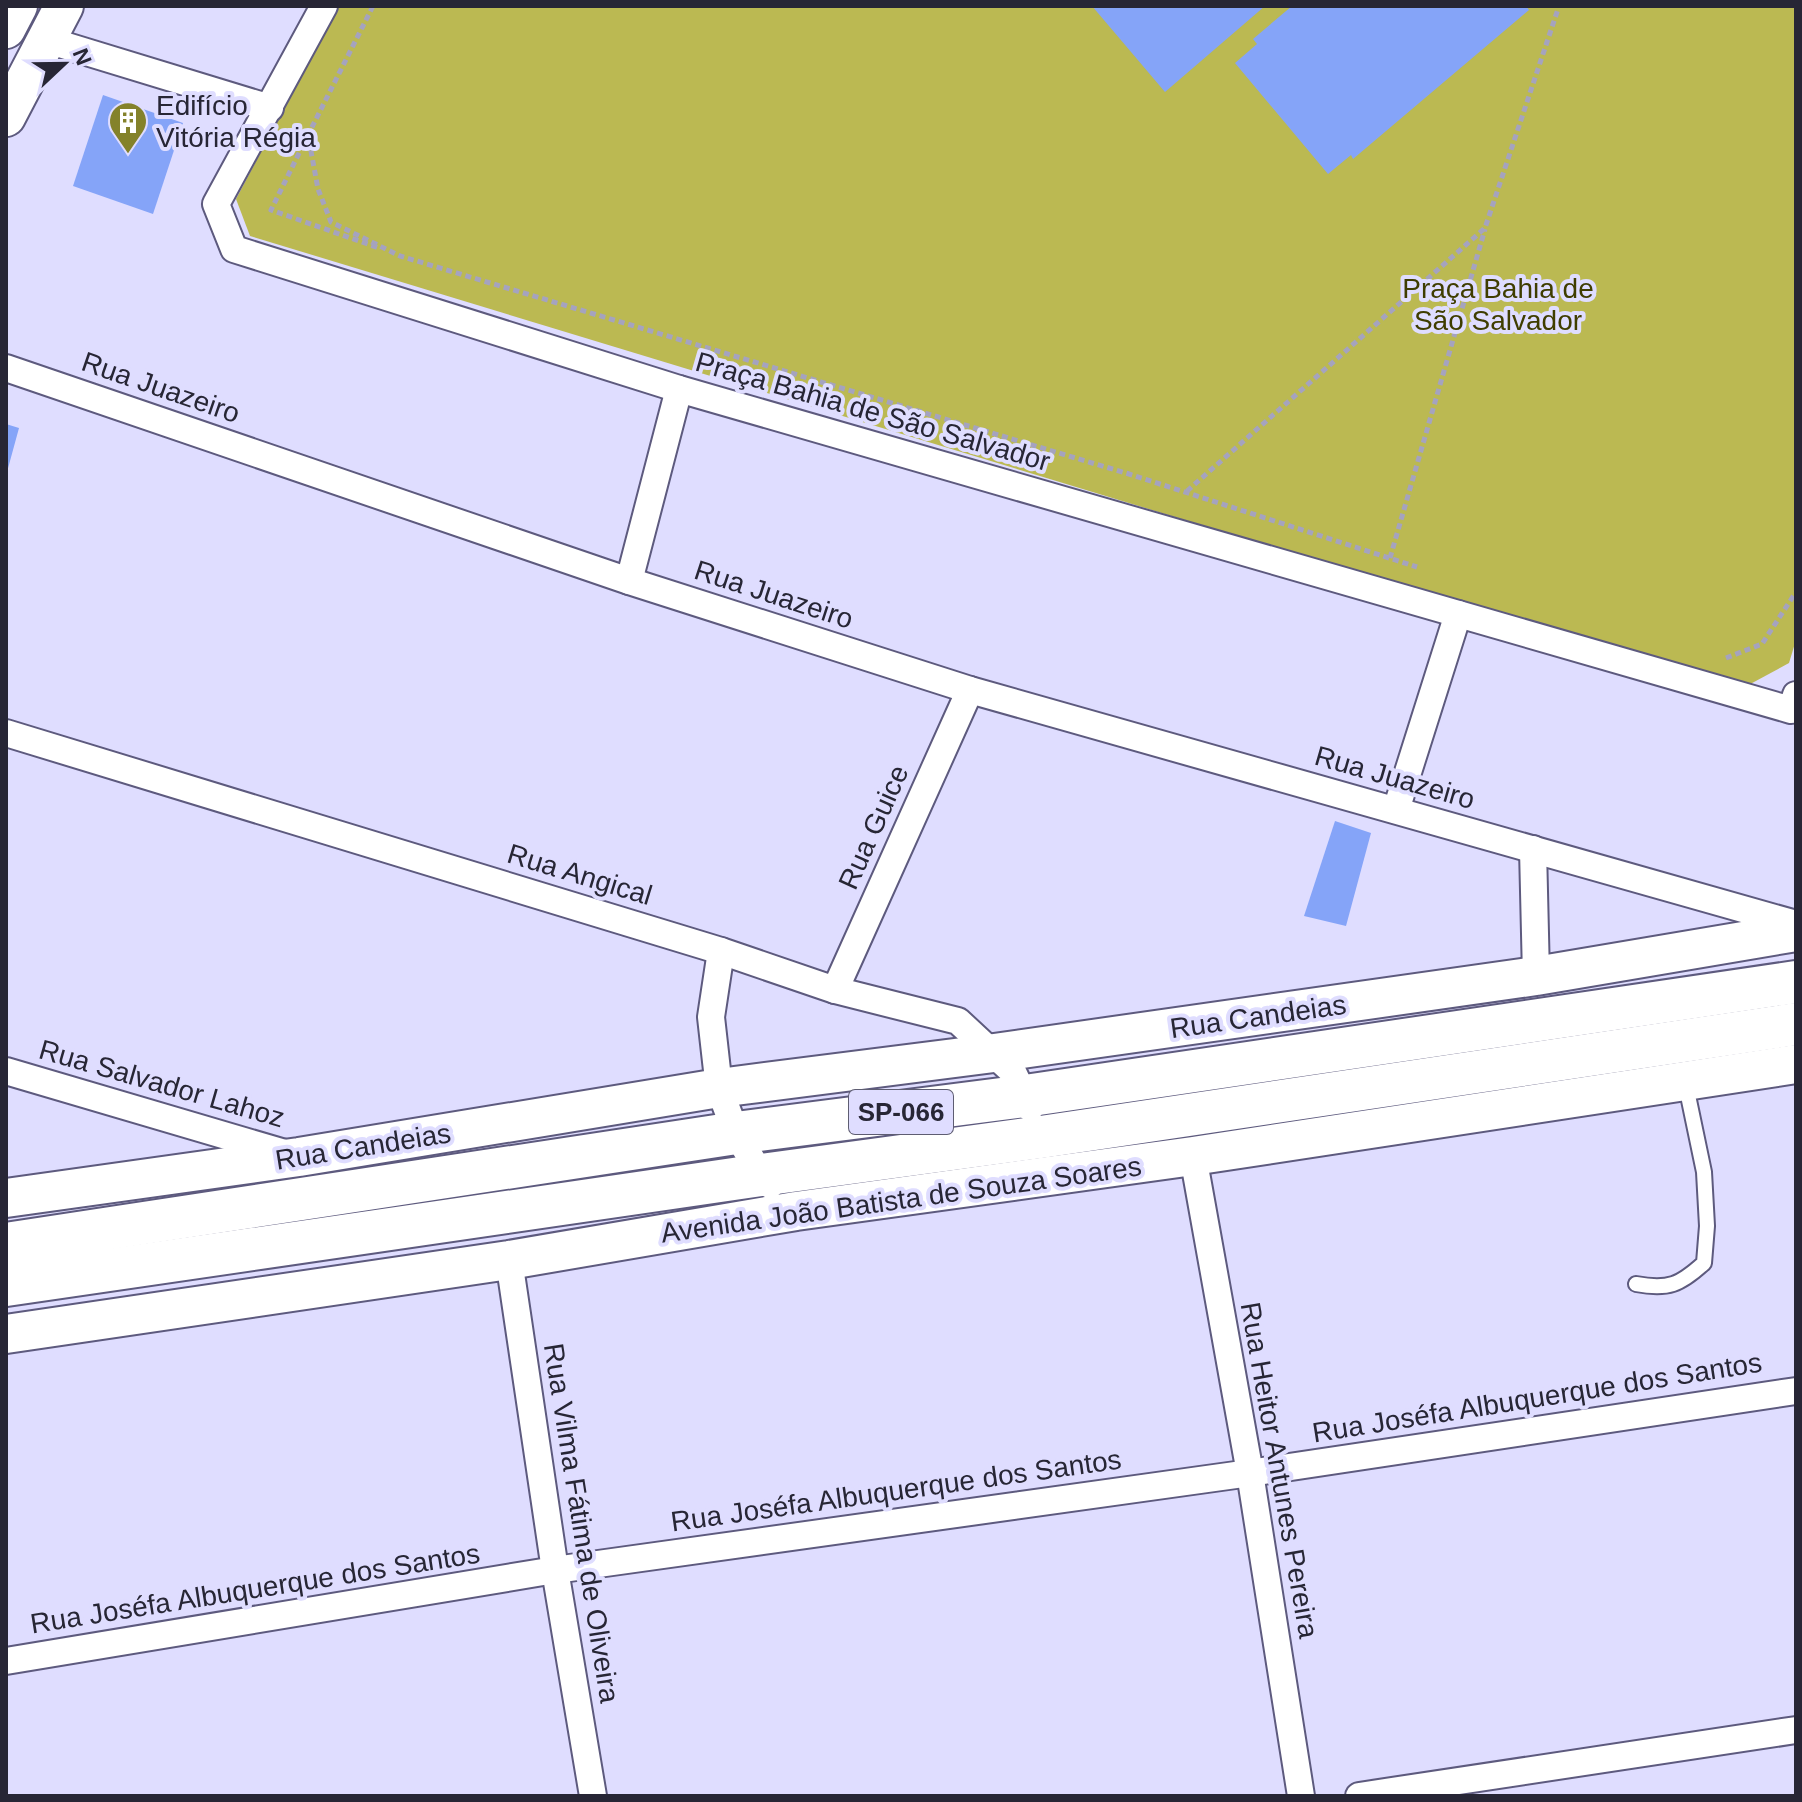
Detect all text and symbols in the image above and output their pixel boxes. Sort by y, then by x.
north arrow [24,24,104,104]
text: N [68,45,97,69]
place label: Edifício Vitória Régia [156,90,316,153]
building icon: Edifício Vitória Régia [107,100,149,155]
park label: Praça Bahia de São Salvador [1402,273,1594,336]
street label: Rua Juazeiro [78,346,244,429]
street label: Praça Bahia de São Salvador [692,346,1054,477]
street label: Rua Juazeiro [691,554,857,635]
street label: Rua Juazeiro [1311,740,1478,815]
street label: Rua Guice [832,760,915,894]
street label: Rua Angical [504,838,656,911]
street label: Rua Candeias [1168,989,1348,1044]
street label: Rua Salvador Lahoz [36,1034,288,1133]
road number: SP-066 [849,1090,953,1134]
street label: Rua Candeias [273,1117,453,1176]
street label: Avenida João Batista de Souza Soares [659,1150,1143,1249]
street label: Rua Heitor Antunes Pereira [1235,1300,1324,1641]
street label: Rua Vilma Fátima de Oliveira [538,1341,625,1705]
street label: Rua Joséfa Albuquerque dos Santos [1310,1347,1764,1448]
street label: Rua Joséfa Albuquerque dos Santos [669,1444,1123,1537]
street label: Rua Joséfa Albuquerque dos Santos [28,1538,482,1639]

